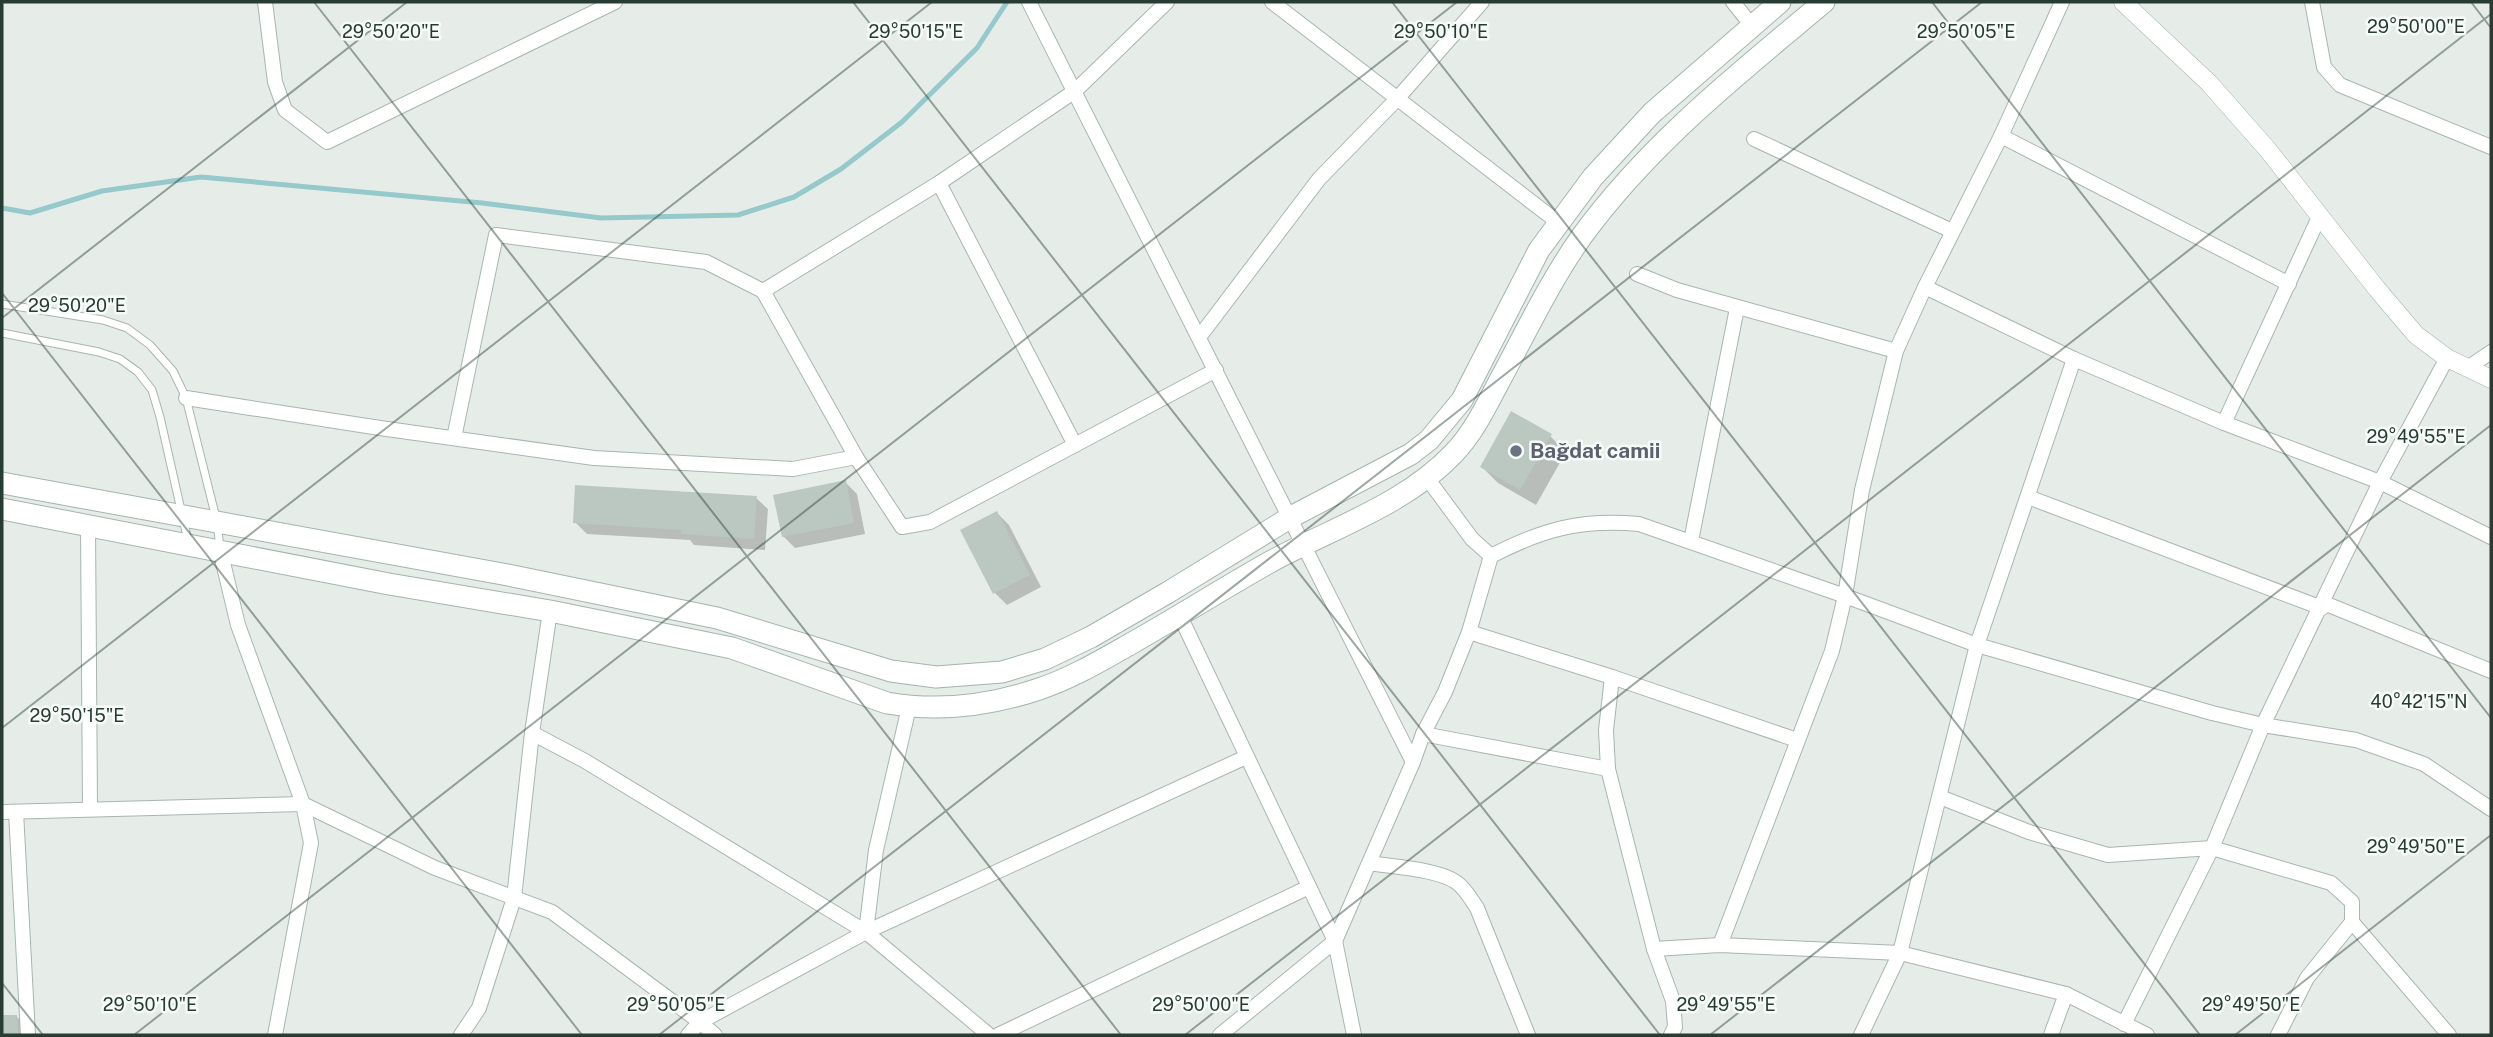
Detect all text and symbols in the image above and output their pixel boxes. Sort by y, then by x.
text: 29°50'00"E [2367,16,2465,37]
text: 29°50'20"E [342,21,440,42]
text: 29°50'15"E [869,21,964,42]
text: 29°50'10"E [1394,21,1488,42]
text: 29°50'05"E [1917,21,2015,42]
text: 29°50'20"E [28,295,126,316]
text: 29°49'55"E [2366,426,2466,447]
place label: Bağdat camii [1530,438,1660,463]
marker: Bağdat camii [1508,443,1524,459]
text: 40°42'15"N [2370,691,2468,712]
text: 29°50'15"E [30,705,125,726]
text: 29°49'50"E [2367,836,2465,857]
text: 29°50'10"E [103,994,197,1015]
text: 29°50'05"E [627,994,725,1015]
text: 29°50'00"E [1152,994,1250,1015]
text: 29°49'55"E [1676,994,1776,1015]
text: 29°49'50"E [2202,994,2300,1015]

